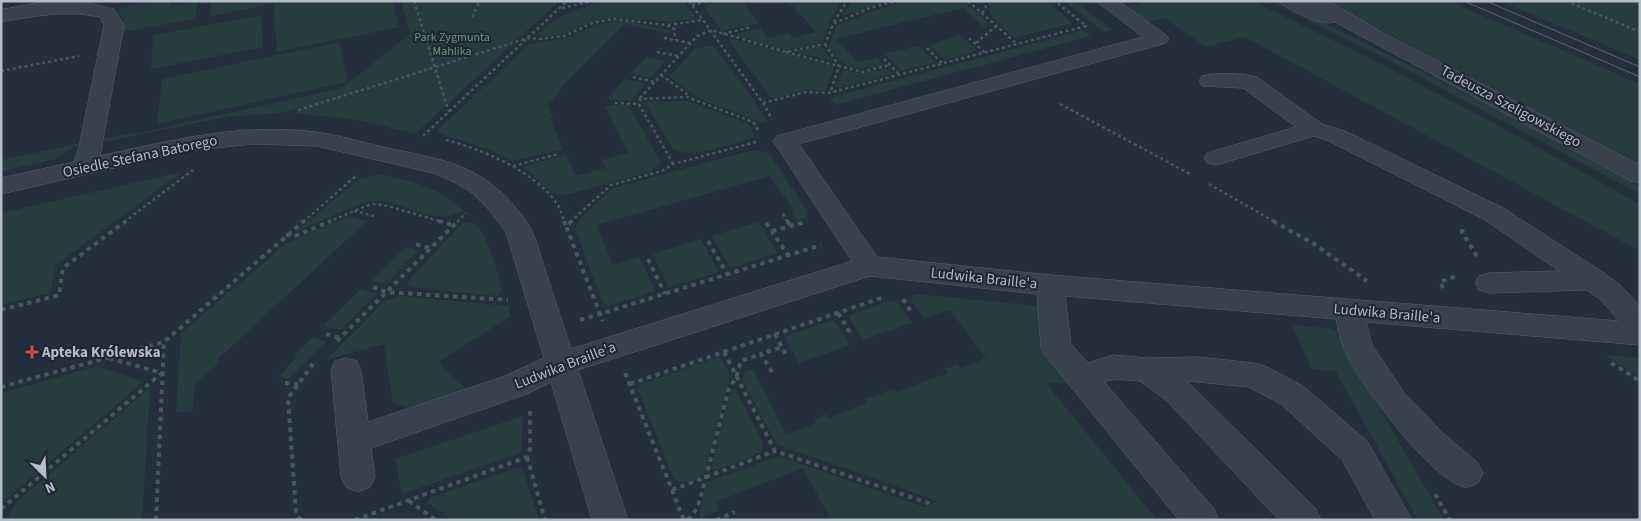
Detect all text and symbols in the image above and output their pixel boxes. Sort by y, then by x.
park label: Park Zygmunta Mahlika [414,29,490,60]
street label: Tadeusza Szeligowskiego [1437,60,1585,153]
street label: Osiedle Stefana Batorego [61,130,219,183]
street label: Ludwika Braille'a [930,262,1038,295]
street label: Ludwika Braille'a [1333,298,1441,329]
street label: Ludwika Braille'a [511,336,619,394]
place label: Apteka Królewska [41,342,161,363]
marker: Apteka Królewska [26,346,38,358]
north arrow [20,451,70,501]
text: N [42,476,58,498]

